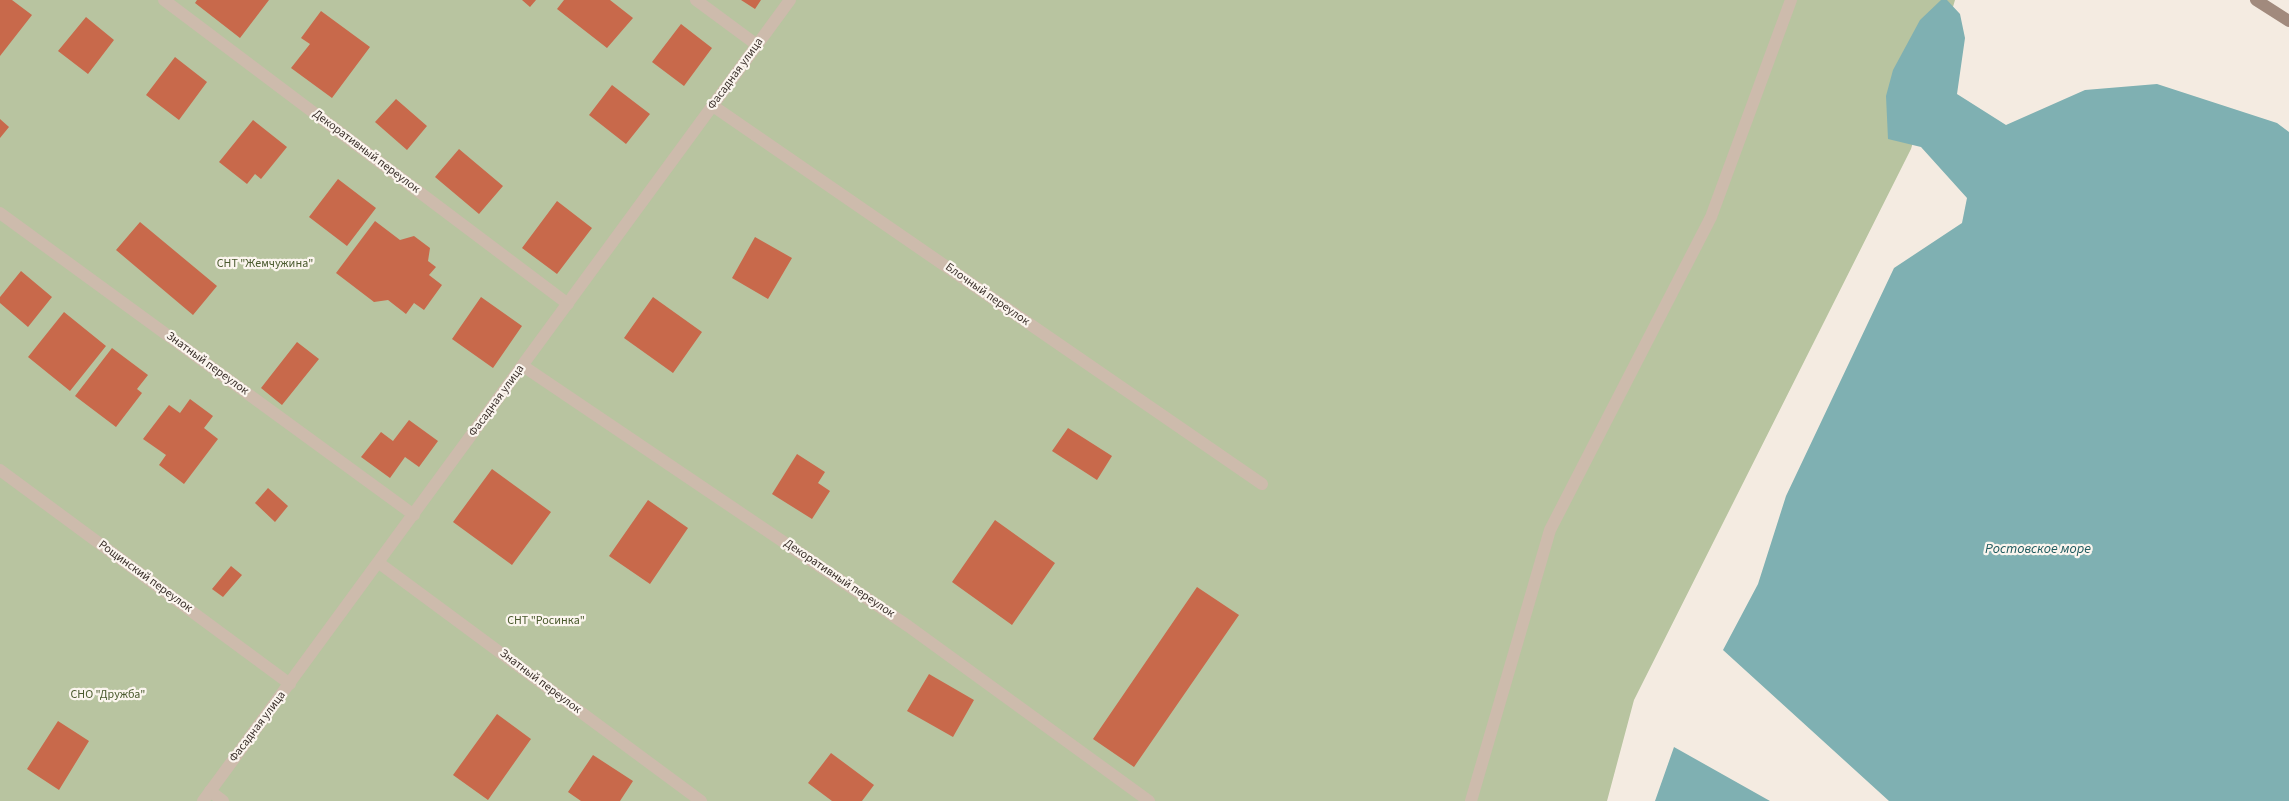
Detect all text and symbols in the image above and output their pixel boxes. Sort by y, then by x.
street label: Фасадная улица [705,35,767,113]
street label: Декоративный переулок [310,107,422,197]
park label: СНТ "Жемчужина" [217,257,313,271]
street label: Блочный переулок [942,261,1032,329]
street label: Знатный переулок [163,329,251,399]
street label: Фасадная улица [466,362,528,440]
street label: Декоративный переулок [781,537,897,621]
street label: Рощинский переулок [95,538,195,616]
water label: Ростовское море [1985,542,2091,558]
park label: СНТ "Росинка" [507,614,585,628]
street label: Знатный переулок [496,647,584,717]
park label: СНО "Дружба" [71,688,145,702]
street label: Фасадная улица [227,689,289,765]

